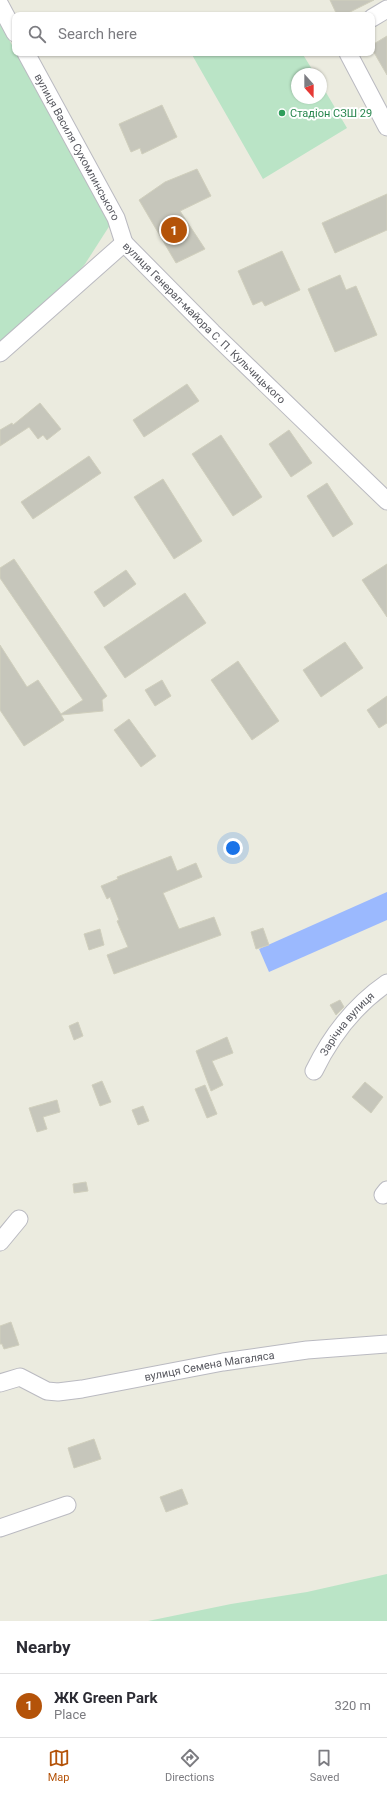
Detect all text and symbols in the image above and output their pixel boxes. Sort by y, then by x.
search box [12,12,375,56]
icon: search [26,23,48,45]
text: Search here [58,25,137,43]
north arrow [291,68,327,104]
street label: вулиця Василя Сухомлинського [32,71,122,223]
place label: Стадіон СЗШ 29 [290,107,372,120]
marker: Стадіон СЗШ 29 [277,108,287,118]
pin: 1 [161,215,187,245]
street label: вулиця Генерал-майора С. П. Кульчицького [120,240,288,406]
your location [223,838,243,858]
street label: Зарічна вулиця [317,989,377,1058]
street label: вулиця Семена Магаляса [143,1349,275,1384]
text: Nearby [16,1637,71,1657]
text: ЖК Green Park [54,1689,157,1707]
text: 1 [25,1698,33,1713]
text: 320 m [334,1698,371,1713]
text: Place [54,1707,86,1722]
tab: Map [48,1747,70,1784]
tab: Directions [165,1747,214,1784]
tab: Saved [310,1747,339,1784]

